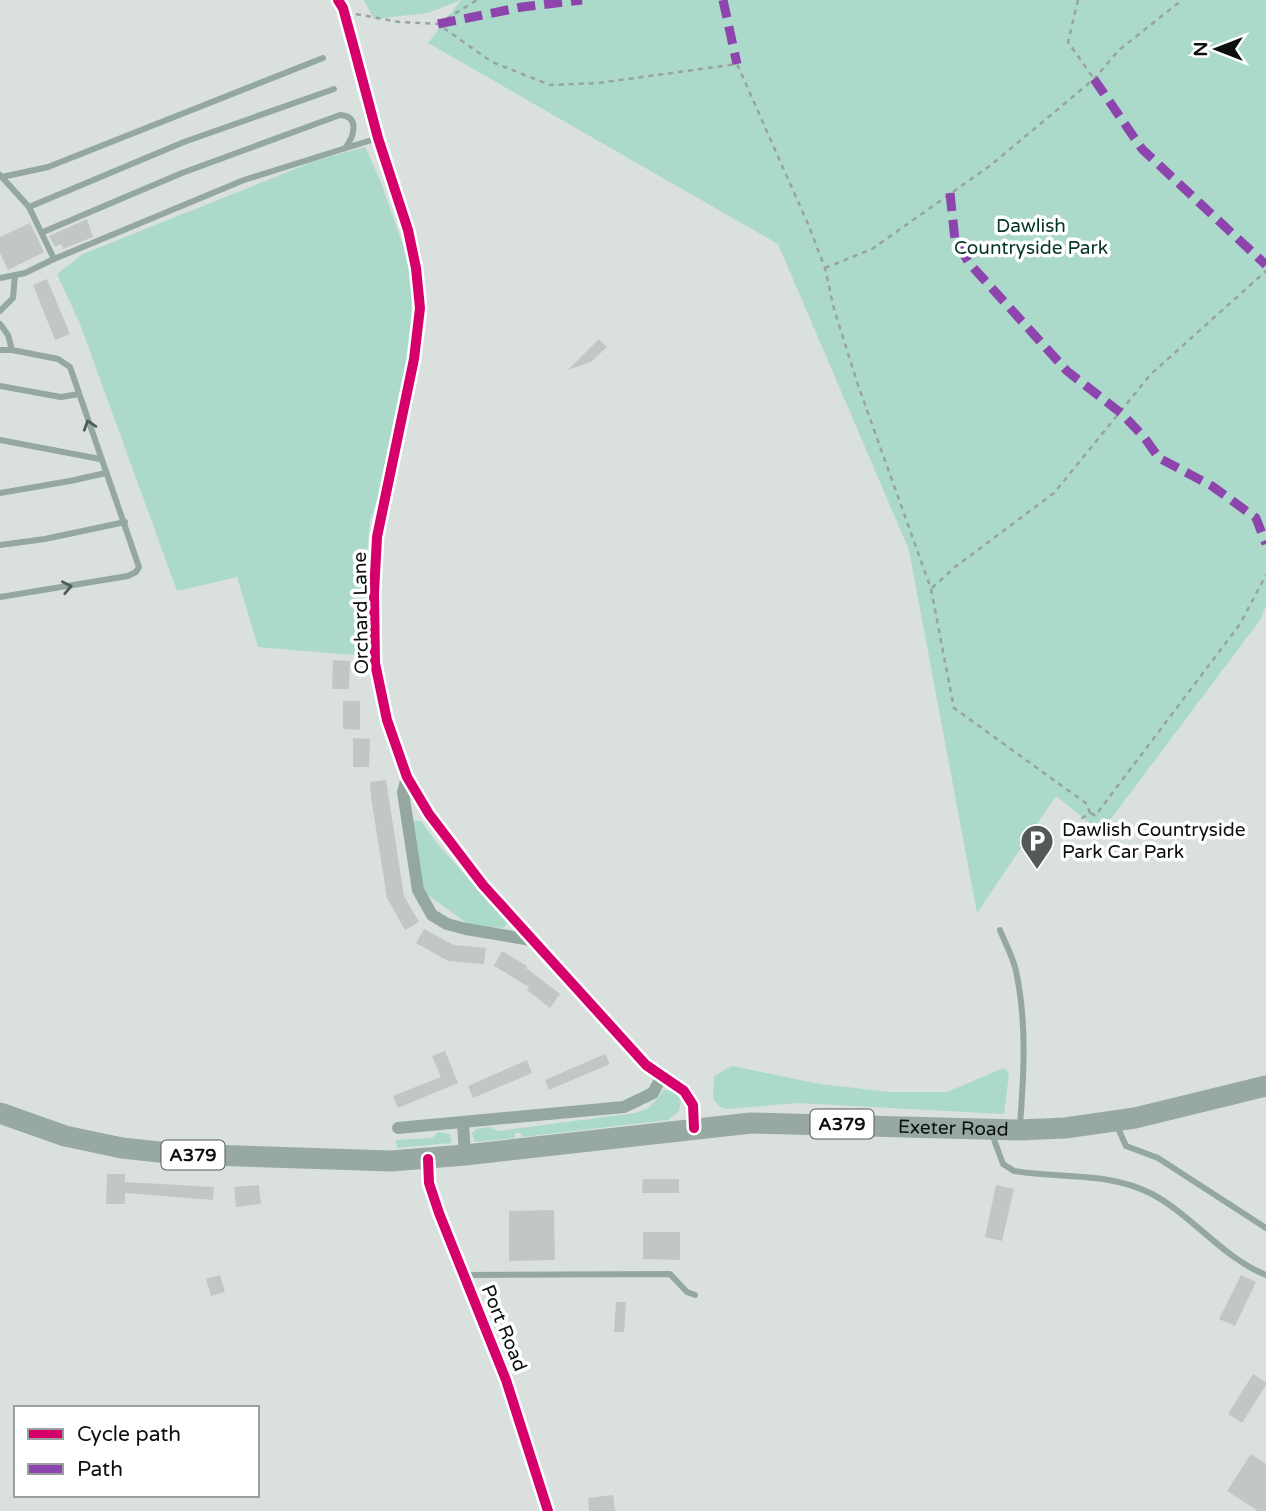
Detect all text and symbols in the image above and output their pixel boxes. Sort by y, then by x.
north arrow [1182,14,1252,84]
text: N [1190,41,1212,57]
park label: Dawlish Countryside Park [954,215,1108,259]
one-way arrow [83,419,97,432]
street label: Orchard Lane [349,552,373,674]
one-way arrow [61,581,73,596]
place label: Dawlish Countryside Park Car Park [1062,819,1245,863]
parking icon: Dawlish Countryside Park Car Park [1018,822,1056,871]
road number: A379 [810,1110,874,1139]
street label: Exeter Road [898,1116,1009,1141]
road number: A379 [162,1140,224,1170]
street label: Port Road [477,1282,531,1374]
legend [14,1406,259,1497]
text: Cycle path [77,1422,181,1447]
text: Path [77,1457,123,1482]

